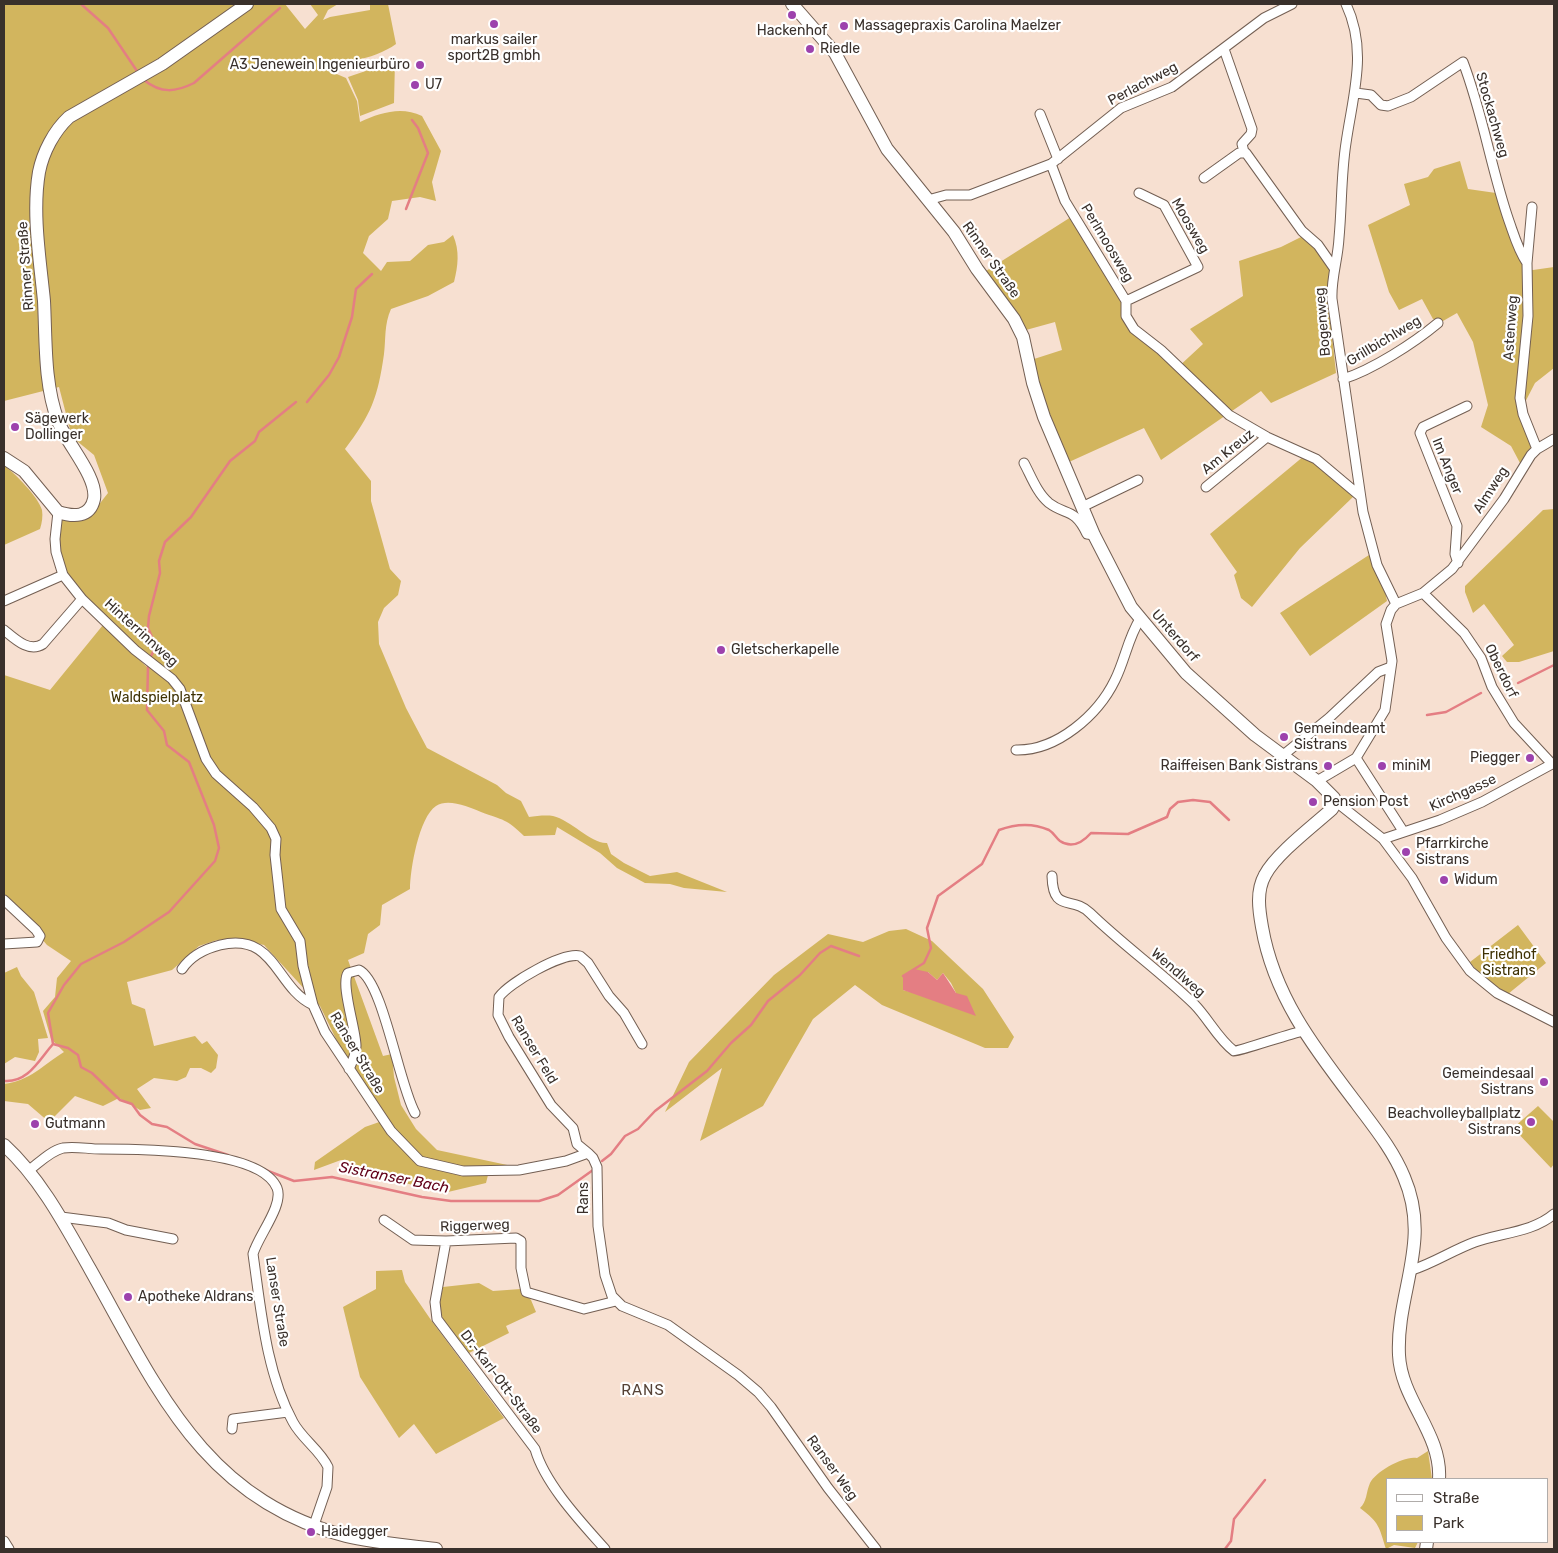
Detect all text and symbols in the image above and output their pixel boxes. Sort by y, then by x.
marker: Hackenhof [786,9,798,21]
marker: markus sailer sport2B gmbh [488,18,500,30]
place label: Massagepraxis Carolina Maelzer [854,18,1061,34]
marker: Massagepraxis Carolina Maelzer [838,20,850,32]
place label: Hackenhof [757,23,827,39]
place label: markus sailer sport2B gmbh [448,32,540,64]
place label: Riedle [820,41,860,57]
marker: Riedle [804,43,816,55]
place label: A3 Jenewein Ingenieurbüro [230,57,410,73]
marker: A3 Jenewein Ingenieurbüro [414,59,426,71]
street label: Perlachweg [1105,59,1181,109]
street label: Stockachweg [1472,70,1512,160]
place label: U7 [425,77,442,93]
marker: U7 [409,79,421,91]
street label: Moosweg [1167,195,1213,257]
street label: Perlmoosweg [1077,201,1137,285]
street label: Rinner Straße [959,219,1023,301]
street label: Rinner Straße [15,221,37,311]
street label: Bogenweg [1312,287,1334,357]
street label: Astenweg [1500,295,1522,361]
street label: Grillbichlweg [1344,312,1424,370]
place label: Sägewerk Dollinger [25,411,89,444]
marker: Sägewerk Dollinger [9,421,21,433]
street label: Am Kreuz [1199,426,1257,478]
street label: Im Anger [1428,435,1466,497]
street label: Almweg [1470,463,1512,517]
street label: Hinterrinnweg [101,596,181,670]
street label: Unterdorf [1148,606,1202,666]
street label: Oberdorf [1481,641,1521,701]
place label: Gletscherkapelle [731,642,839,658]
marker: Gletscherkapelle [715,644,727,656]
park label: Waldspielplatz [111,690,203,706]
place label: Gemeindeamt Sistrans [1294,721,1385,754]
marker: Gemeindeamt Sistrans [1278,731,1290,743]
place label: Piegger [1470,750,1520,766]
marker: Piegger [1524,752,1536,764]
place label: Raiffeisen Bank Sistrans [1161,758,1318,774]
place label: miniM [1392,758,1431,774]
marker: Raiffeisen Bank Sistrans [1322,760,1334,772]
marker: miniM [1376,760,1388,772]
street label: Kirchgasse [1427,771,1499,815]
place label: Pension Post [1323,794,1408,810]
marker: Pension Post [1307,796,1319,808]
place label: Pfarrkirche Sistrans [1416,836,1489,869]
marker: Pfarrkirche Sistrans [1400,846,1412,858]
place label: Widum [1454,872,1498,888]
marker: Widum [1438,874,1450,886]
street label: Wendlweg [1148,945,1208,1001]
park label: Friedhof Sistrans [1482,947,1536,980]
street label: Ranser Straße [326,1009,388,1097]
street label: Ranser Feld [507,1013,561,1087]
place label: Gemeindesaal Sistrans [1442,1066,1534,1098]
marker: Gemeindesaal Sistrans [1538,1076,1550,1088]
place label: Beachvolleyballplatz Sistrans [1388,1106,1521,1138]
place label: Gutmann [45,1116,106,1132]
marker: Beachvolleyballplatz Sistrans [1525,1116,1537,1128]
marker: Gutmann [29,1118,41,1130]
water label: Sistranser Bach [337,1159,451,1197]
street label: Rans [576,1182,592,1214]
street label: Riggerweg [440,1216,510,1236]
street label: Lanser Straße [262,1256,292,1348]
place label: Apotheke Aldrans [138,1289,253,1305]
marker: Apotheke Aldrans [122,1291,134,1303]
street label: Dr.-Karl-Ott-Straße [457,1327,545,1437]
district label: RANS [621,1382,665,1400]
street label: Ranser Weg [803,1432,861,1504]
legend [1386,1478,1548,1543]
text: Straße [1433,1489,1479,1507]
text: Park [1433,1514,1464,1532]
place label: Haidegger [321,1524,388,1540]
marker: Haidegger [305,1526,317,1538]

